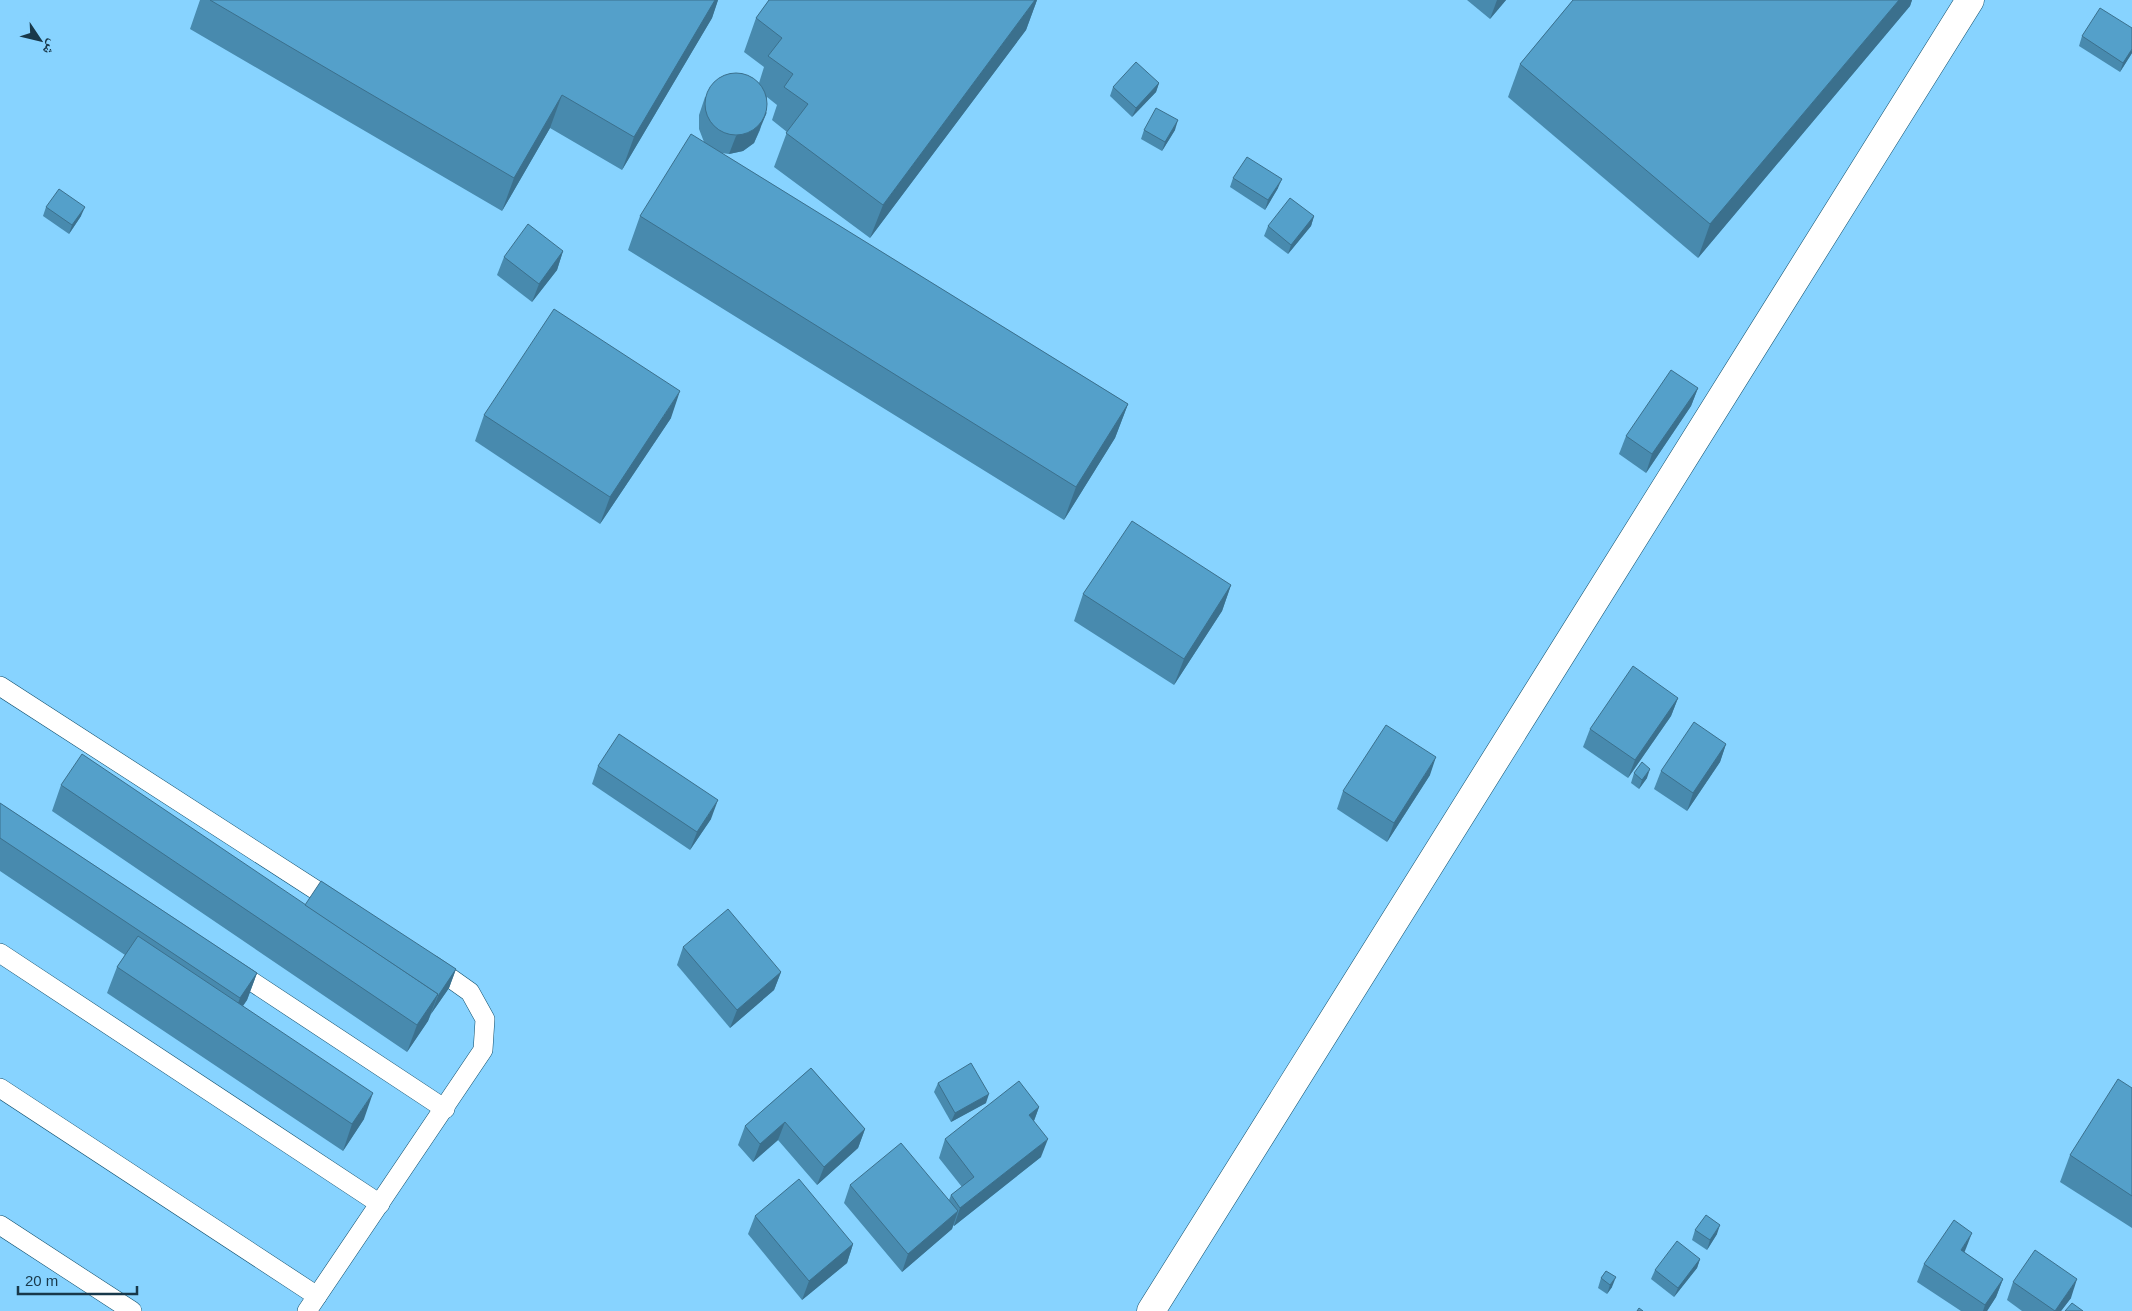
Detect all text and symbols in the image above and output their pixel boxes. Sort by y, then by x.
north arrow [15,15,65,65]
text: ش [39,36,61,58]
scale bar [18,1264,136,1296]
text: 20 m [25,1272,58,1289]

